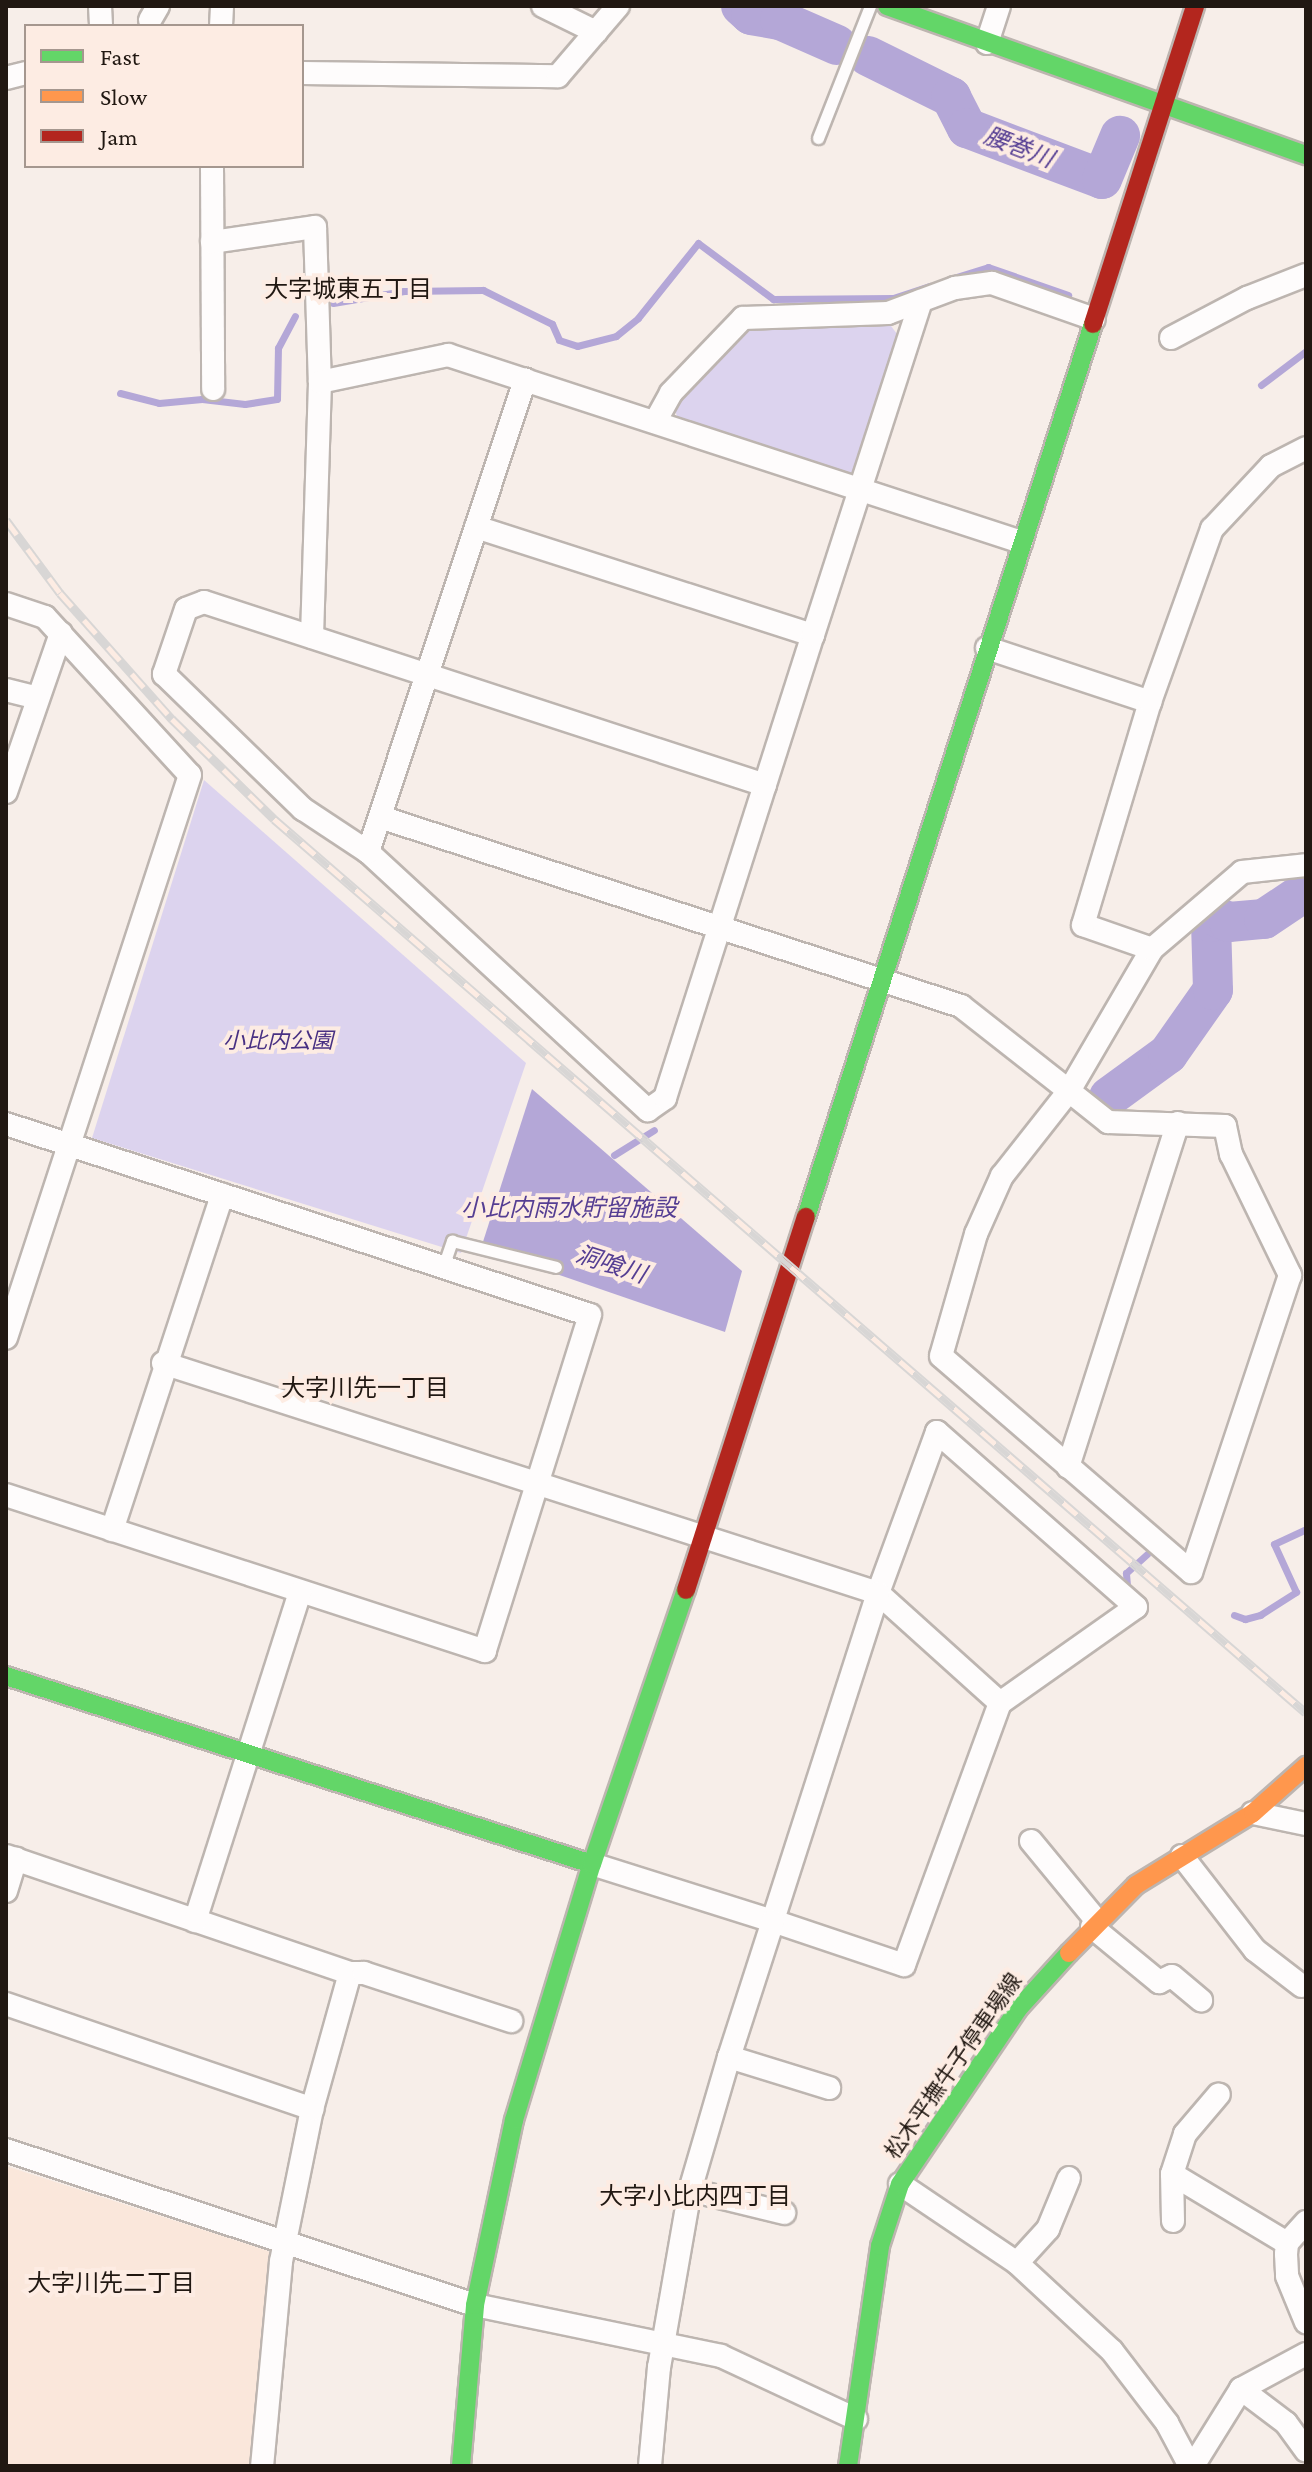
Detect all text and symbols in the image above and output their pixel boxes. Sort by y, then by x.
legend [24,24,304,168]
text: Fast [100,43,140,70]
text: Slow [100,83,147,110]
water label: 腰巻川 [980,121,1058,173]
text: Jam [100,123,138,150]
district label: 大字城東五丁目 [264,275,432,303]
park label: 小比内公園 [223,1028,333,1054]
water label: 小比内雨水貯留施設 [461,1194,677,1222]
water label: 洞喰川 [572,1239,650,1289]
district label: 大字川先一丁目 [281,1374,449,1402]
street label: 松木平撫牛子停車場線 [879,1968,1027,2164]
district label: 大字小比内四丁目 [599,2182,791,2210]
district label: 大字川先二丁目 [27,2269,195,2297]

